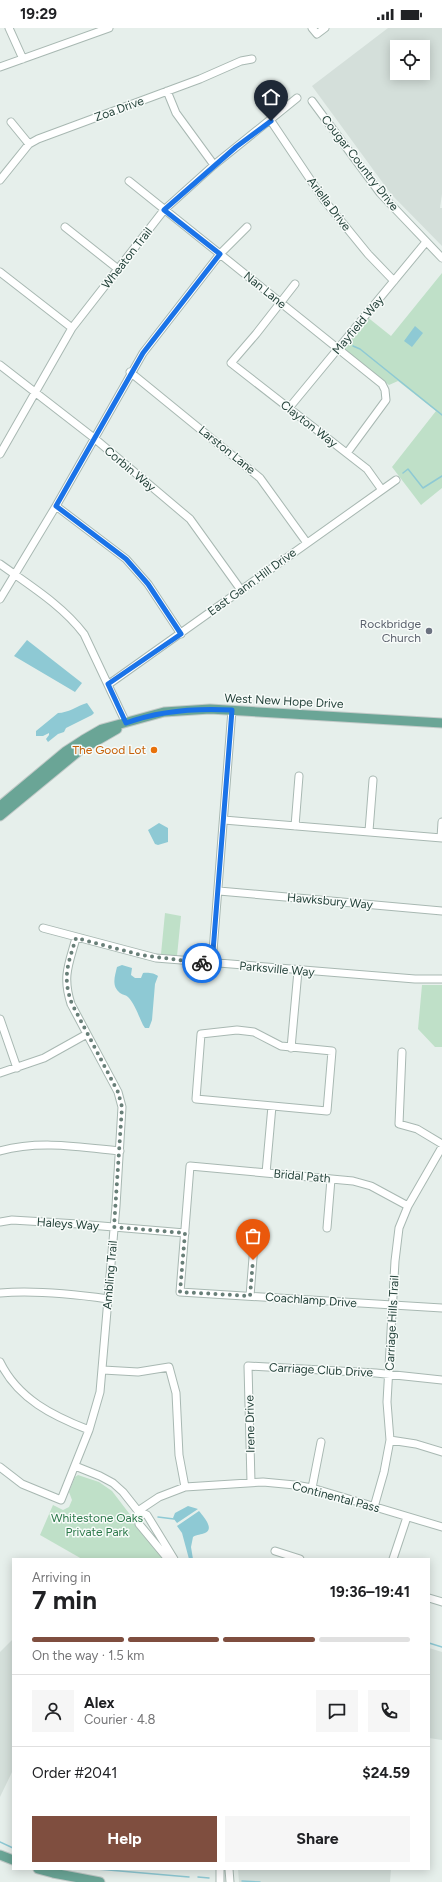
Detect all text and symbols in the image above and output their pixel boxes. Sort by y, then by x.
text: 19:29 [20,5,57,23]
map controls [390,40,430,80]
button: locate [390,40,430,80]
pin [254,80,288,121]
icon: home [260,86,282,108]
street label: Zoa Drive [92,93,146,124]
street label: Cougar Country Drive [318,113,402,214]
street label: Ariella Drive [304,174,354,234]
street label: Wheaton Trail [99,225,155,291]
street label: Nan Lane [241,269,289,312]
street label: Mayfield Way [329,292,387,357]
street label: Clayton Way [278,398,341,451]
street label: Larston Lane [196,423,258,477]
street label: Corbin Way [102,444,159,495]
street label: East Gann Hill Drive [205,545,299,619]
place label: Rockbridge Church [360,617,421,645]
marker: Rockbridge Church [424,626,434,636]
street label: West New Hope Drive [224,691,344,711]
place label: The Good Lot [72,743,146,757]
marker: The Good Lot [149,745,159,755]
street label: Hawksbury Way [286,890,374,912]
courier [182,943,222,983]
icon: bike [191,952,213,974]
street label: Parksville Way [239,959,316,979]
street label: Bridal Path [273,1167,331,1185]
street label: Haleys Way [36,1215,100,1233]
pin [236,1219,270,1260]
icon: bag [242,1225,264,1247]
street label: Ambling Trail [100,1240,120,1310]
street label: Carriage Hills Trail [383,1275,401,1371]
street label: Coachlamp Drive [265,1290,358,1310]
street label: Carriage Club Drive [269,1360,374,1380]
street label: Irene Drive [242,1395,258,1453]
street label: Continental Pass [291,1479,382,1516]
park label: Whitestone Oaks Private Park [51,1511,143,1539]
text: Arriving in [32,1570,91,1585]
text: 19:36–19:41 [330,1583,410,1601]
text: 7 min [32,1584,97,1616]
text: On the way · 1.5 km [32,1648,144,1663]
button: person [32,1690,74,1732]
button: chat [316,1690,358,1732]
button: phone [368,1690,410,1732]
text: Alex [84,1694,114,1712]
text: Courier · 4.8 [84,1712,156,1727]
text: Order #2041 [32,1764,117,1782]
text: $24.59 [362,1764,410,1782]
button: Help [32,1816,217,1862]
button: Share [225,1816,410,1862]

